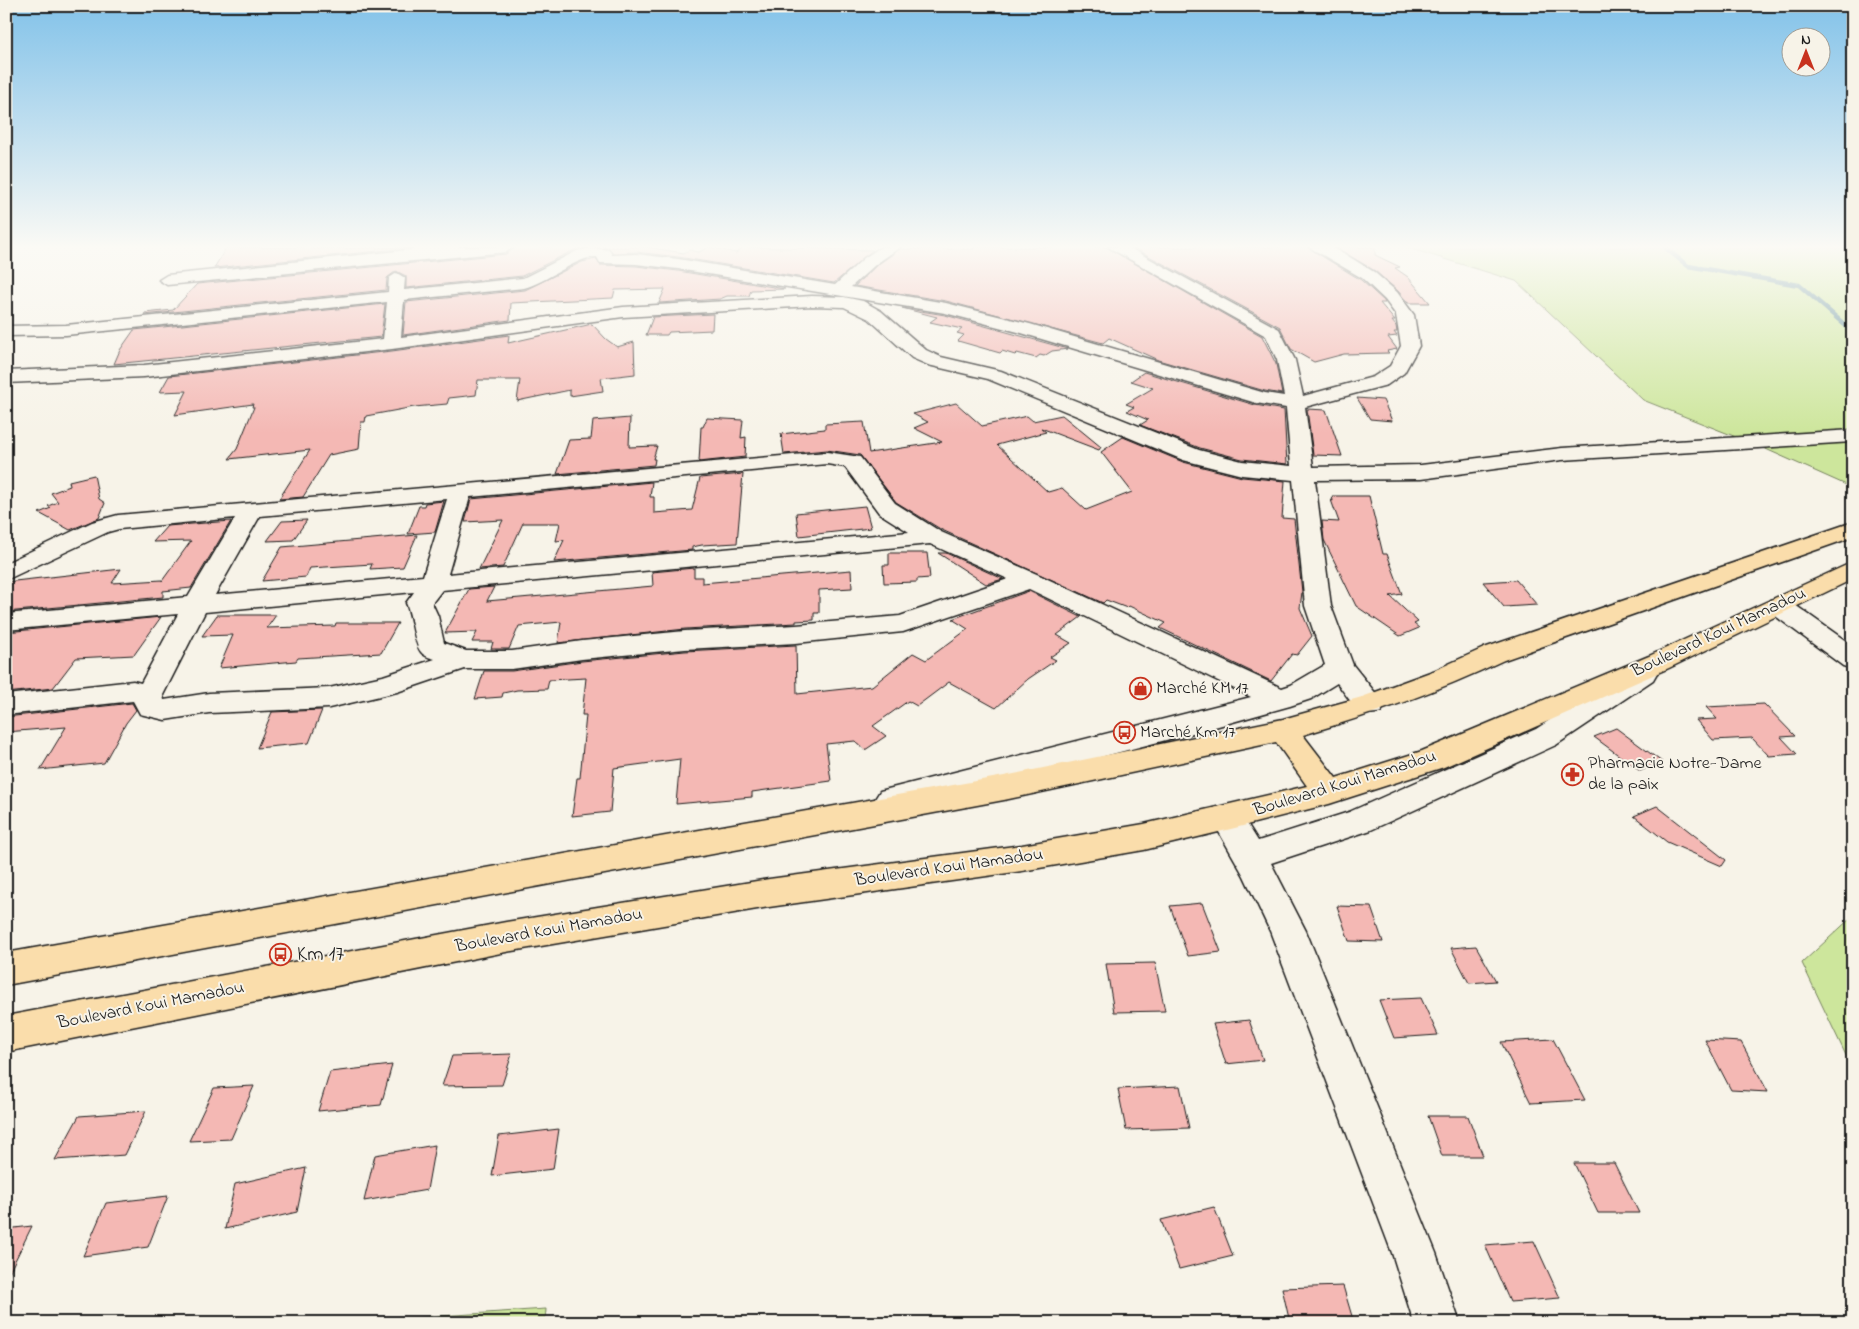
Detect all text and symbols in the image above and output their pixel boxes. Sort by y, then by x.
north arrow [1782,28,1832,78]
text: N [1801,30,1811,51]
street label: Boulevard Koui Mamadou [1627,581,1811,685]
place label: Marché KM 17 [1156,676,1249,702]
shop icon: Marché KM 17 [1128,677,1152,701]
place label: Marché Km 17 [1140,720,1236,746]
bus stop icon: Marché Km 17 [1112,721,1136,745]
street label: Boulevard Koui Mamadou [1249,744,1440,824]
place label: Pharmacie Notre-Dame de la paix [1588,751,1763,798]
pharmacy icon: Pharmacie Notre-Dame de la paix [1560,762,1584,786]
street label: Boulevard Koui Mamadou [852,842,1045,894]
street label: Boulevard Koui Mamadou [452,902,645,960]
place label: Km 17 [297,940,344,970]
bus stop icon: Km 17 [269,943,293,967]
street label: Boulevard Koui Mamadou [54,975,247,1037]

